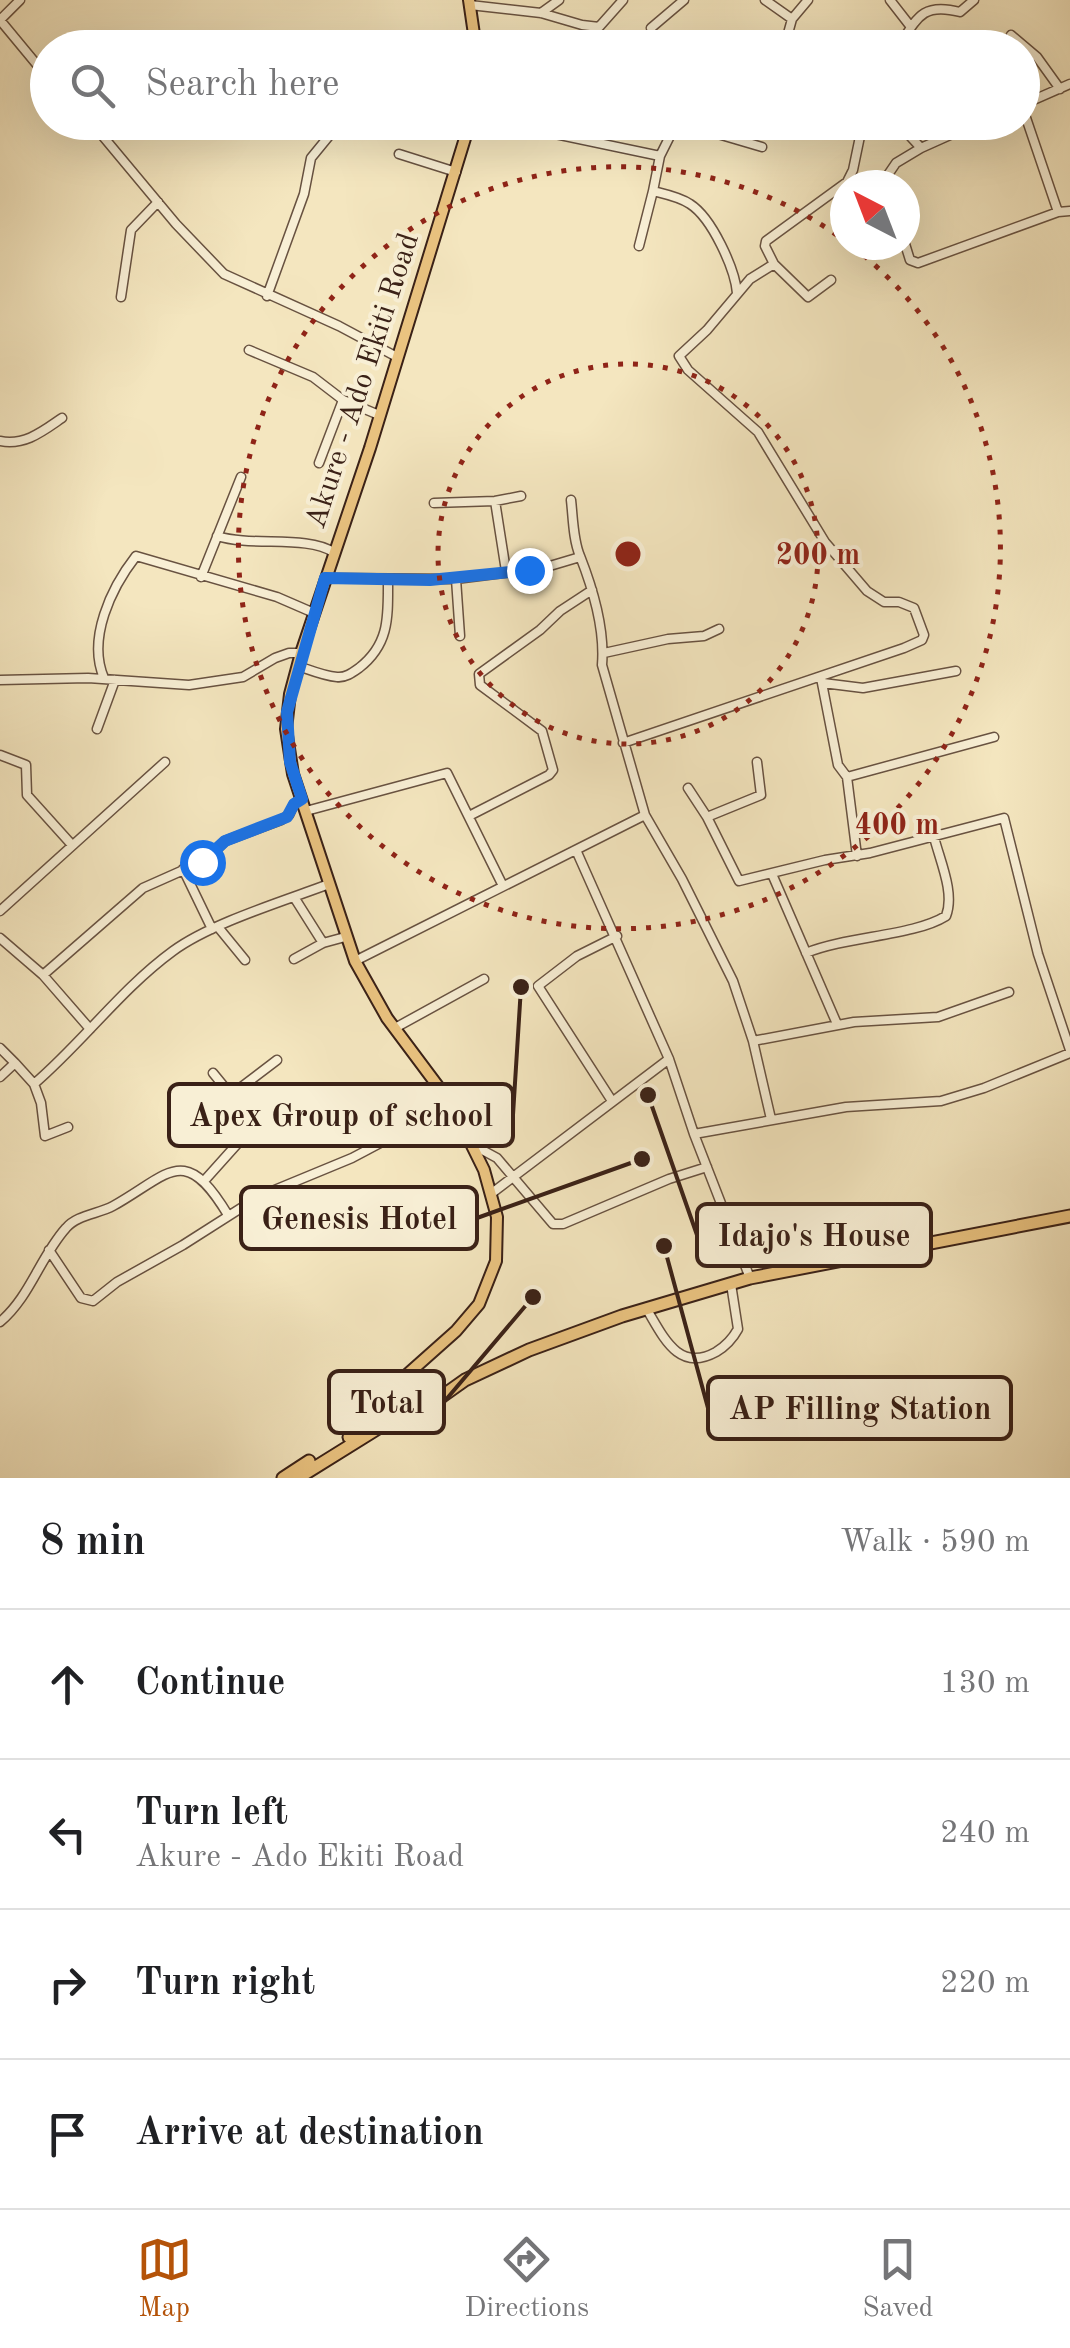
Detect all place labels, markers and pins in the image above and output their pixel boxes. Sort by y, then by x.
centre of rings [610,536,646,572]
callout: Apex Group of school [169,1084,513,1146]
callout: Genesis Hotel [241,1187,477,1249]
callout: Idajo's House [697,1204,931,1266]
callout: Total [329,1371,444,1433]
callout: AP Filling Station [708,1377,1011,1439]

